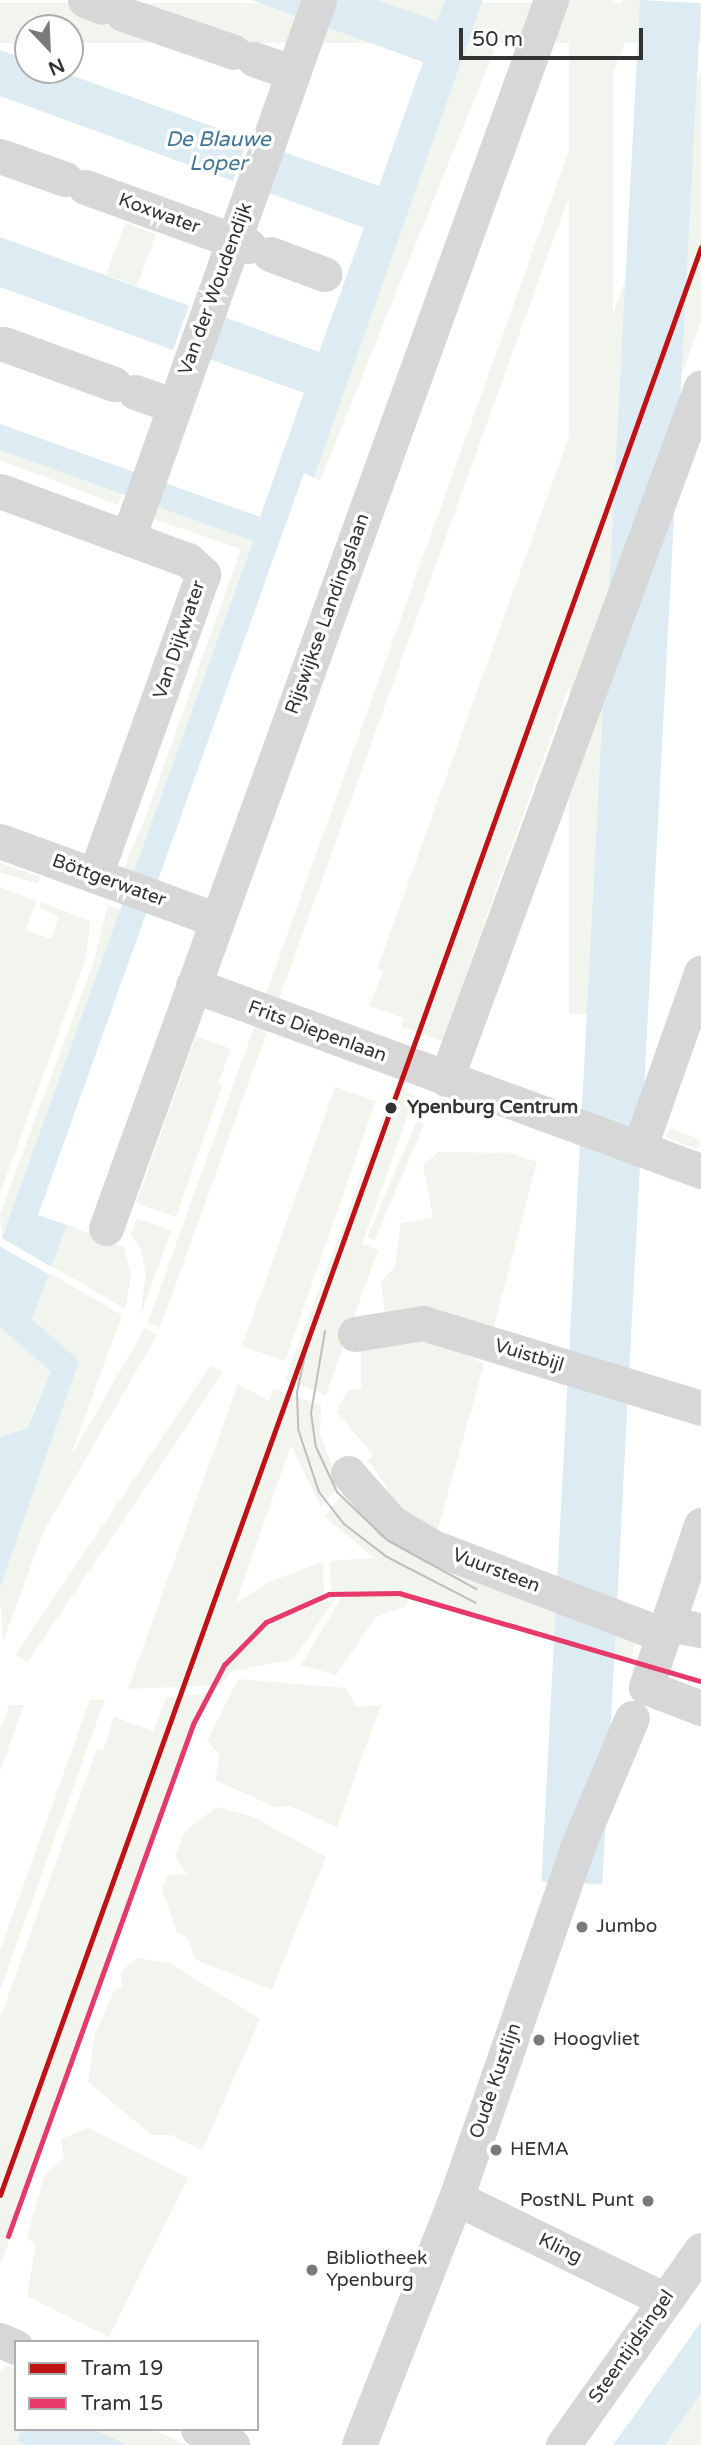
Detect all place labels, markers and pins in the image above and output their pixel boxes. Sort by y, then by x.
place label: Ypenburg Centrum [407,1097,578,1119]
marker: Ypenburg Centrum [381,1098,401,1118]
place label: Jumbo [596,1916,657,1938]
marker: Jumbo [574,1919,590,1935]
place label: Hoogvliet [553,2029,640,2051]
marker: Hoogvliet [531,2032,547,2048]
place label: HEMA [510,2139,569,2161]
marker: HEMA [488,2142,504,2158]
place label: PostNL Punt [520,2190,634,2212]
marker: PostNL Punt [640,2193,656,2209]
place label: Bibliotheek Ypenburg [326,2248,427,2292]
marker: Bibliotheek Ypenburg [304,2262,320,2278]

